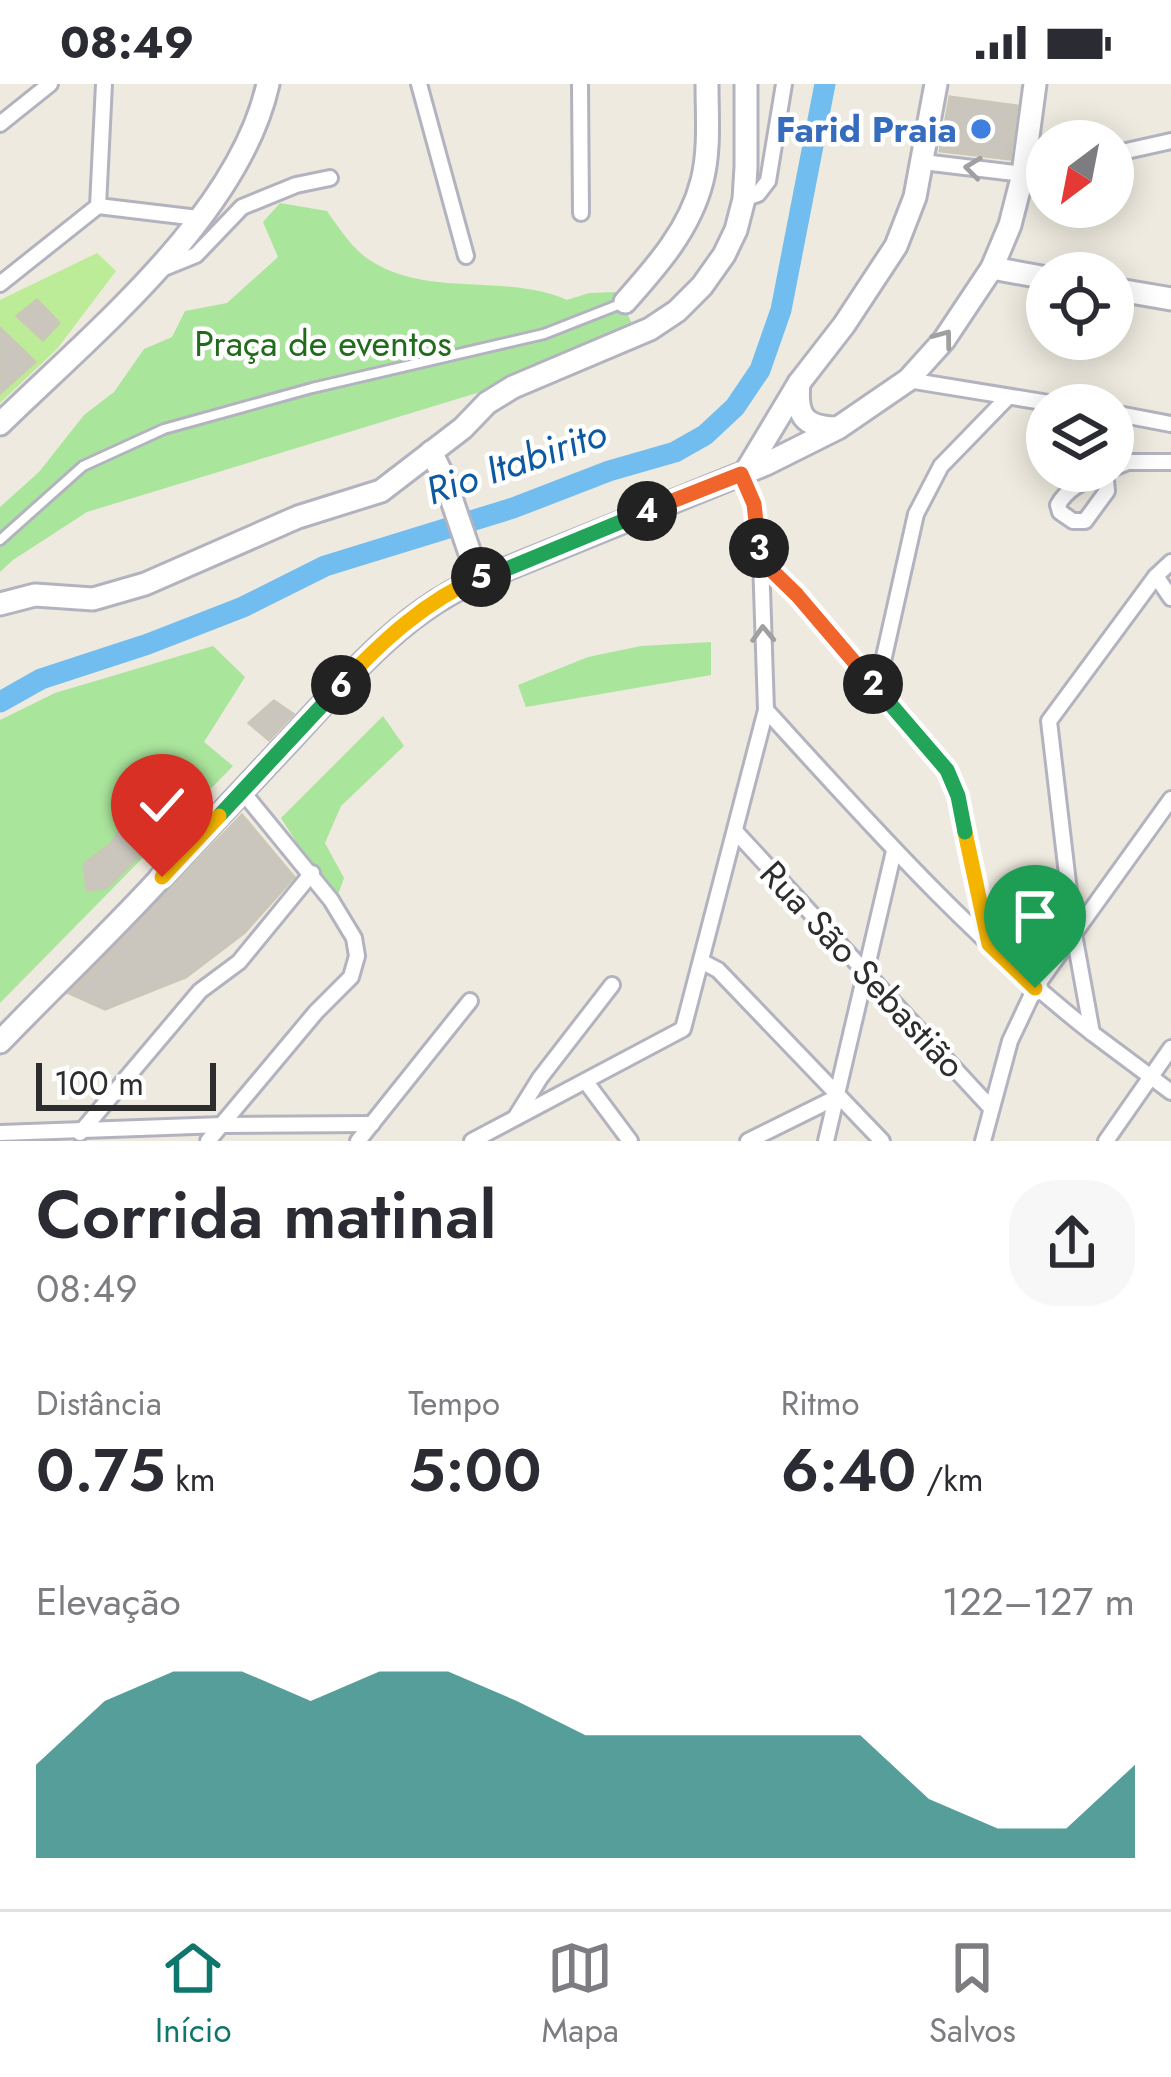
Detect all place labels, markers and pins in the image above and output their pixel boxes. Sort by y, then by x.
place label: Farid Praia [776,103,957,155]
marker: Farid Praia [968,116,994,142]
pin: 4 [617,481,677,541]
pin: 3 [729,518,789,578]
pin: 5 [451,547,511,607]
pin: 2 [843,654,903,714]
pin: 6 [311,655,371,715]
pin [111,754,213,877]
pin [984,865,1086,988]

